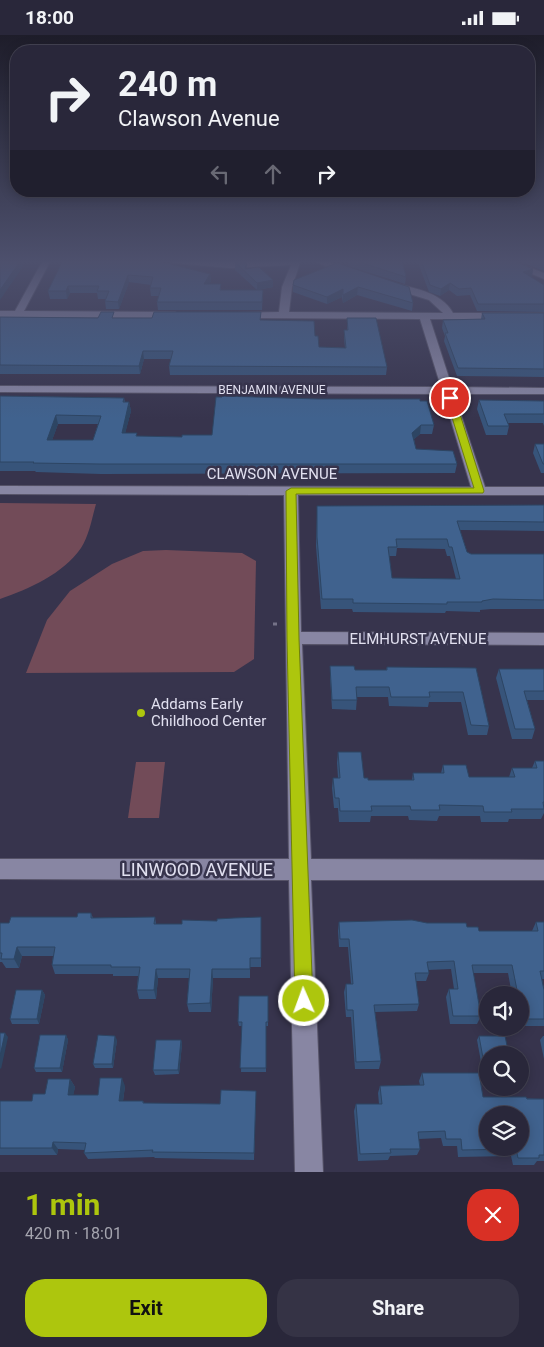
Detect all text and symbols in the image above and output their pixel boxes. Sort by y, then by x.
text: 18:00 [25,6,74,29]
text: 240 m [118,64,217,105]
icon: right [35,65,100,130]
text: Clawson Avenue [118,106,280,131]
icon: left [206,160,234,188]
icon: ahead [259,160,287,188]
icon: right [312,160,340,188]
pin [429,377,471,419]
street label: BENJAMIN AVENUE [218,383,326,397]
icon: arrive [436,384,464,412]
street label: CLAWSON AVENUE [207,465,338,483]
street label: ELMHURST AVENUE [350,630,487,648]
place label: Addams Early Childhood Center [151,695,266,730]
marker: Addams Early Childhood Center [135,707,147,719]
street label: LINWOOD AVENUE [121,859,273,880]
position arrow [277,974,329,1026]
map controls [479,986,529,1156]
button: sound [479,986,529,1036]
button: search [479,1046,529,1096]
button: layers [479,1106,529,1156]
text: 1 min [25,1187,100,1222]
button: close [467,1189,519,1241]
text: 420 m · 18:01 [25,1224,122,1243]
button: Exit [25,1279,267,1337]
button: Share [277,1279,519,1337]

